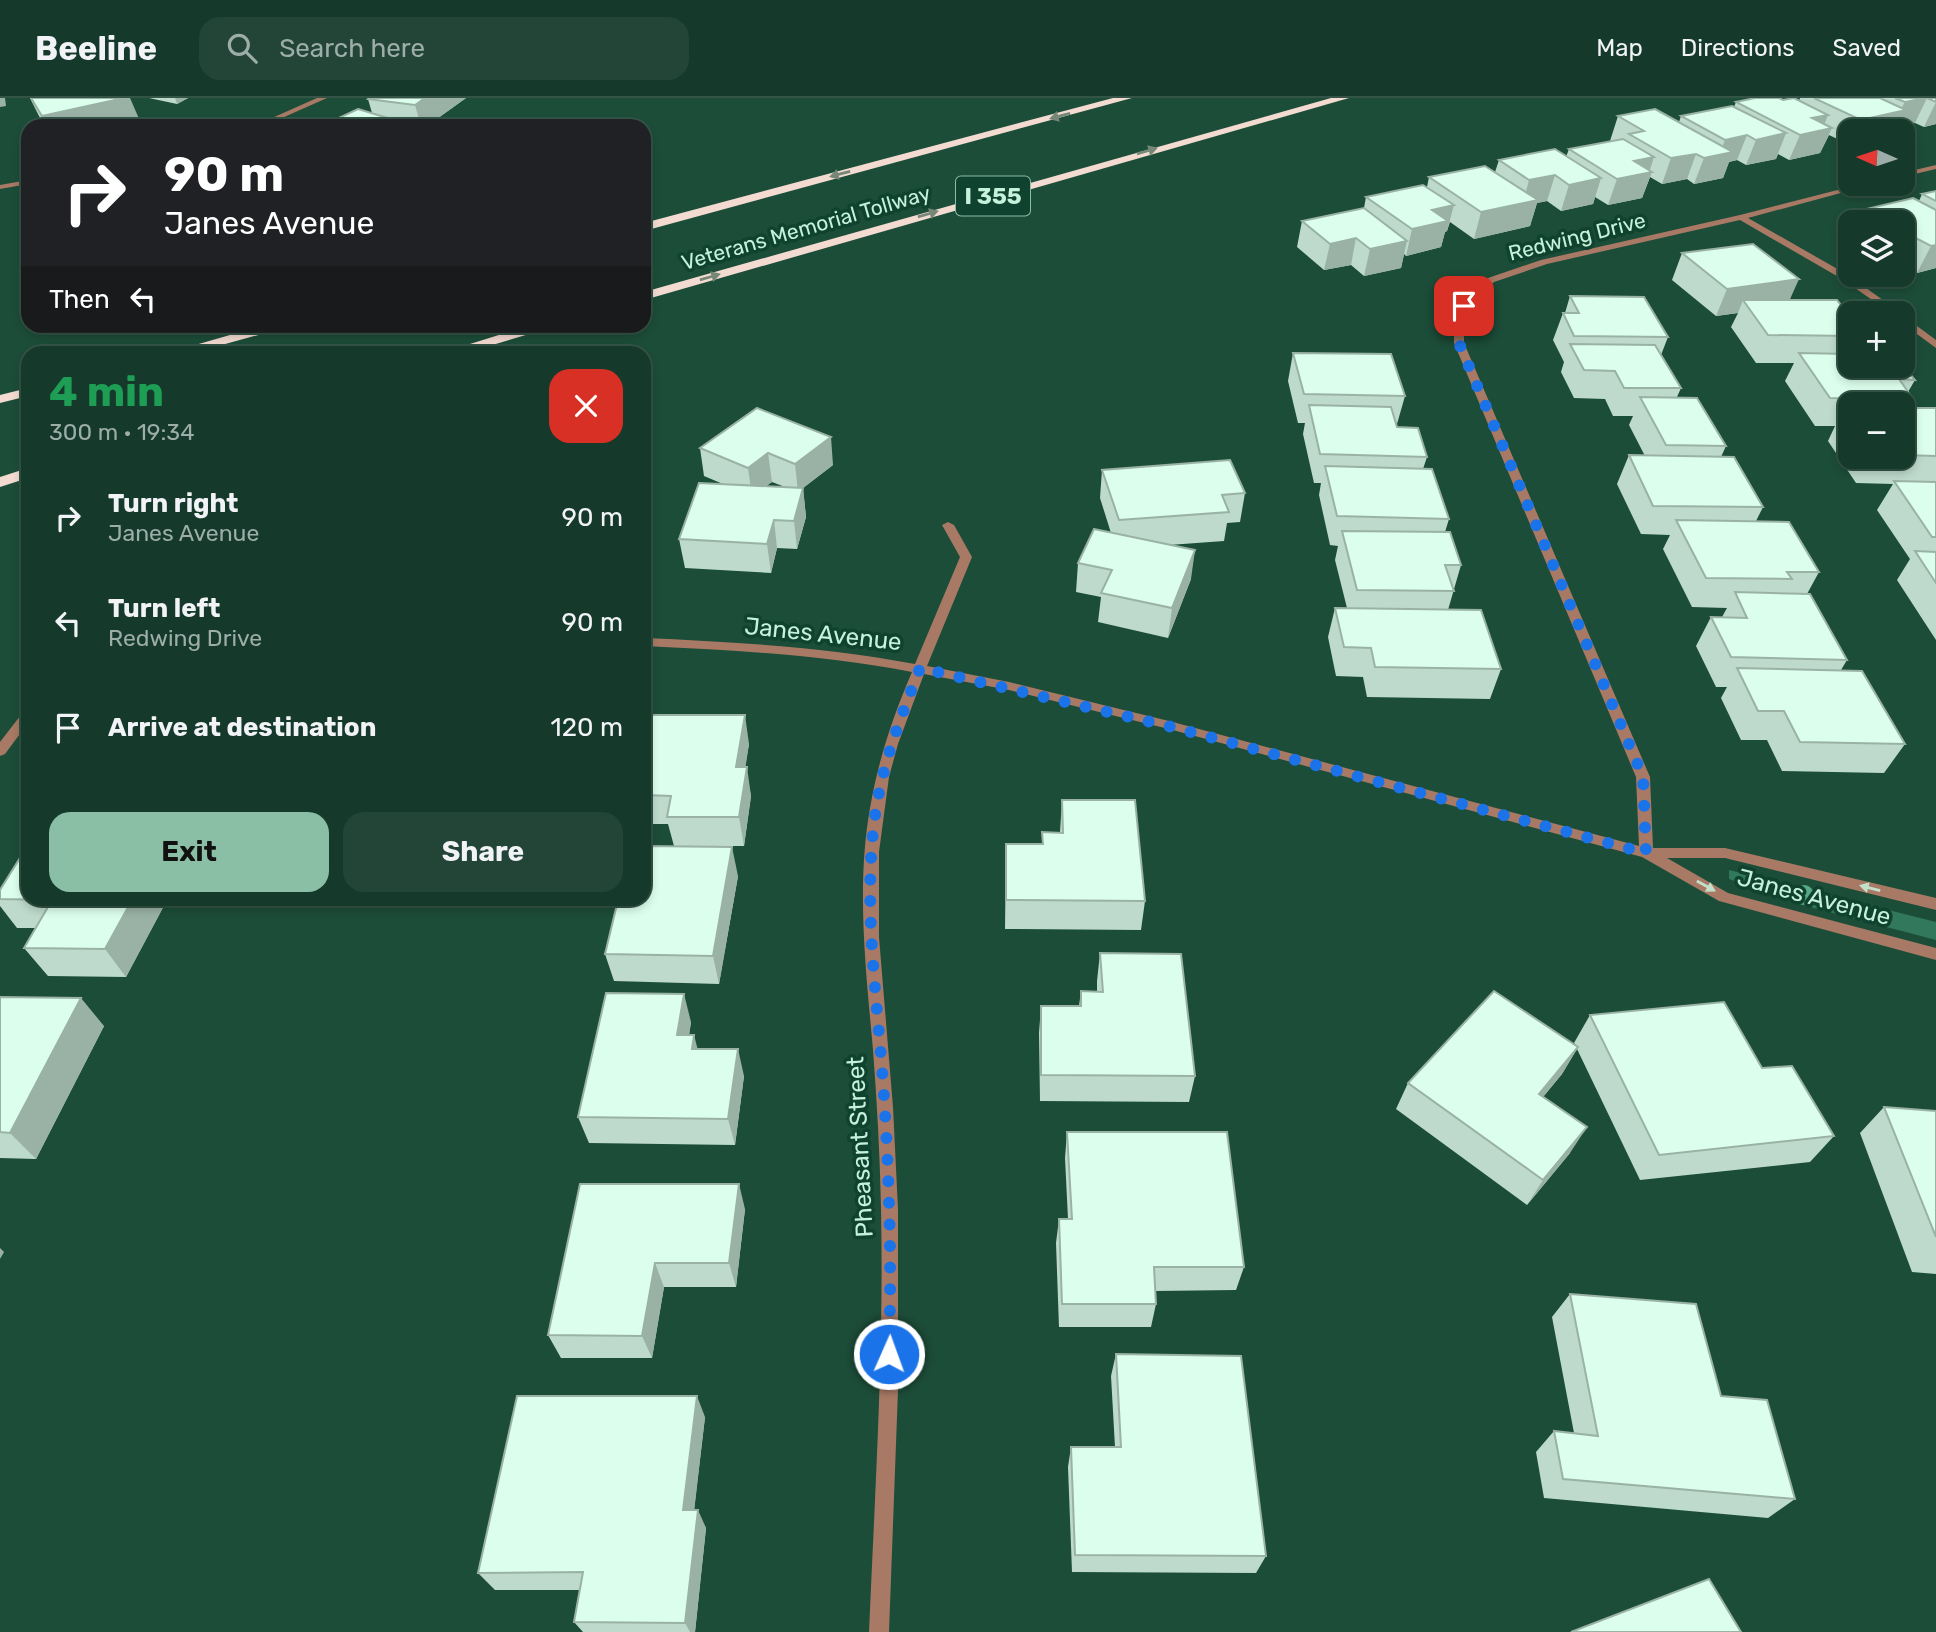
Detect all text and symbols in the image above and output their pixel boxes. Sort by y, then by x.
search box [199,17,689,80]
text: Beeline [35,29,157,68]
icon: search [223,29,261,67]
text: Search here [279,33,425,64]
text: Map [1596,34,1643,62]
text: Directions [1681,34,1794,62]
text: Saved [1832,34,1901,62]
one-way arrow [1049,111,1070,121]
north arrow [1838,119,1914,196]
map controls [1838,119,1915,469]
text: 90 m [164,145,284,203]
one-way arrow [1137,146,1158,156]
icon: right [49,147,140,238]
one-way arrow [829,170,850,180]
road number: I 355 [956,176,1030,216]
street label: Veterans Memorial Tollway [679,180,934,275]
text: Janes Avenue [164,204,375,242]
street label: Redwing Drive [1506,207,1648,266]
one-way arrow [918,209,939,219]
button: layers [1838,210,1915,287]
one-way arrow [699,271,721,282]
pin [1434,276,1494,336]
icon: left [124,280,162,318]
text: Then [49,284,110,315]
icon: arrive [1445,287,1483,325]
button: + [1838,301,1915,378]
text: 4 min [49,367,164,417]
button: close [549,369,623,443]
button: − [1838,392,1915,469]
text: 300 m · 19:34 [49,418,194,446]
text: Turn right [108,488,238,519]
icon: right [49,499,87,537]
text: 90 m [562,502,623,533]
text: Janes Avenue [108,519,259,547]
text: Turn left [108,593,220,624]
icon: left [49,604,87,642]
text: 90 m [562,607,623,638]
street label: Janes Avenue [743,612,903,656]
text: Redwing Drive [108,624,262,652]
icon: arrive [49,709,87,747]
text: Arrive at destination [108,712,376,743]
text: 120 m [551,712,623,743]
button: Exit [49,812,329,892]
button: Share [343,812,623,892]
street label: Janes Avenue [1734,863,1894,931]
one-way arrow [1696,880,1715,892]
one-way arrow [1859,882,1881,893]
street label: Pheasant Street [841,1056,879,1238]
position arrow [852,1317,926,1391]

